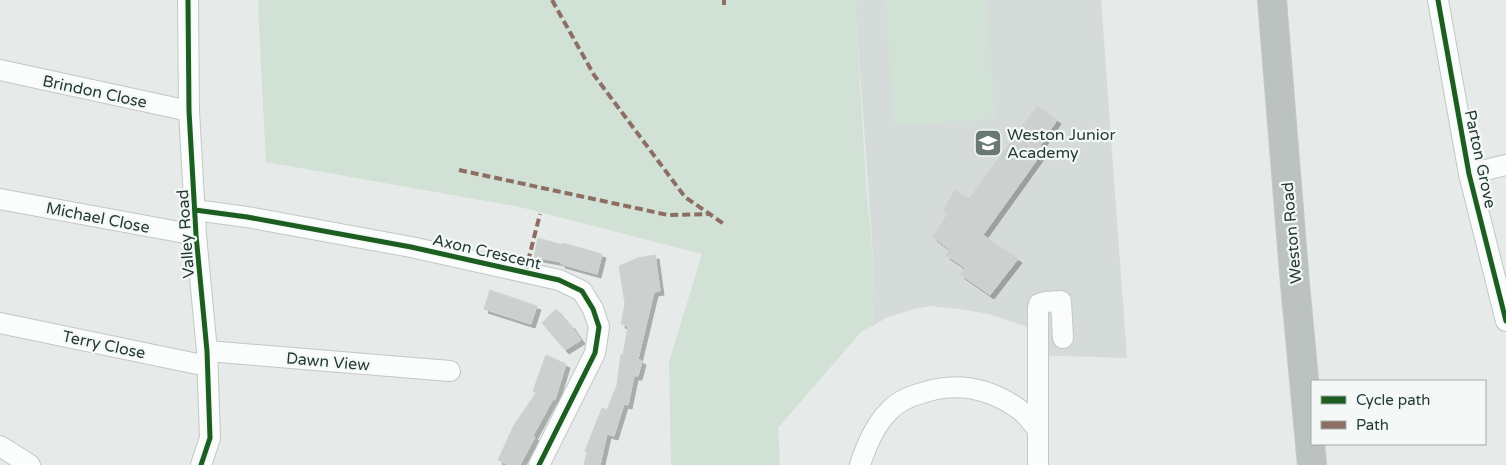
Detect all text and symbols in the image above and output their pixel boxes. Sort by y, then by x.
street label: Brindon Close [41,71,149,113]
street label: Parton Grove [1460,108,1500,210]
place label: Weston Junior Academy [1007,125,1116,163]
school or university icon: Weston Junior Academy [973,128,1003,158]
street label: Weston Road [1278,181,1306,285]
street label: Valley Road [173,189,199,279]
street label: Michael Close [44,198,151,238]
street label: Axon Crescent [431,230,543,274]
street label: Terry Close [60,326,147,364]
street label: Dawn View [285,348,371,376]
legend [1311,380,1486,445]
text: Cycle path [1356,391,1430,409]
text: Path [1356,416,1389,434]

